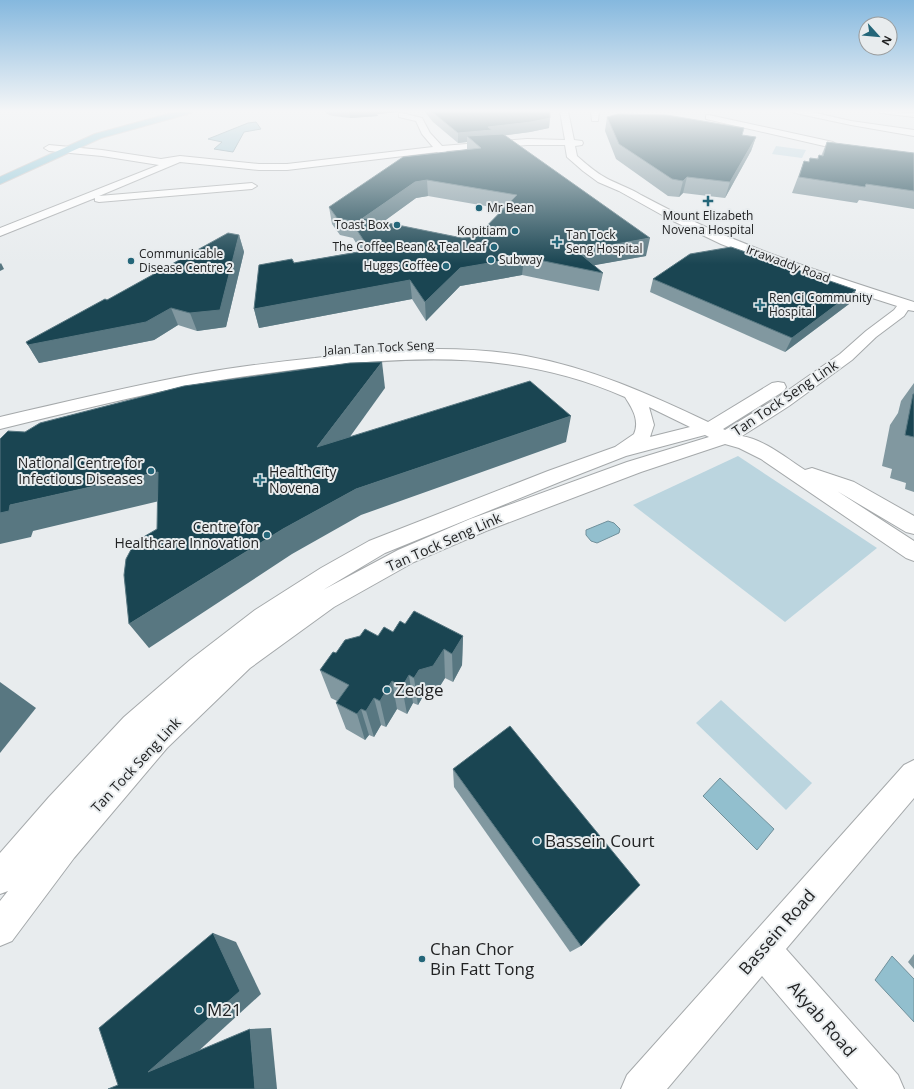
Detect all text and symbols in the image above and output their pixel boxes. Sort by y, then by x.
north arrow [858,16,898,56]
text: N [879,33,896,48]
marker: Mount Elizabeth Novena Hospital [702,195,714,207]
place label: Mr Bean [487,199,534,216]
marker: Mr Bean [474,203,484,213]
place label: Mount Elizabeth Novena Hospital [662,207,754,238]
place label: Toast Box [334,216,390,233]
marker: Toast Box [392,220,402,230]
place label: Kopitiam [457,222,507,239]
marker: Kopitiam [510,226,520,236]
place label: Tan Tock Seng Hospital [566,226,642,257]
marker: Tan Tock Seng Hospital [551,236,563,248]
place label: The Coffee Bean & Tea Leaf [332,238,487,255]
street label: Irrawaddy Road [744,240,833,287]
marker: The Coffee Bean & Tea Leaf [489,242,499,252]
place label: Communicable Disease Centre 2 [139,245,233,276]
place label: Subway [499,251,543,268]
marker: Subway [486,255,496,265]
marker: Communicable Disease Centre 2 [126,256,136,266]
place label: Huggs Coffee [364,257,438,274]
marker: Huggs Coffee [441,261,451,271]
place label: Ren Ci Community Hospital [769,289,873,320]
marker: Ren Ci Community Hospital [754,299,766,311]
street label: Jalan Tan Tock Seng [323,336,435,359]
street label: Tan Tock Seng Link [728,355,842,440]
place label: National Centre for Infectious Diseases [18,453,143,488]
place label: HealthCity Novena [269,462,337,497]
marker: National Centre for Infectious Diseases [146,466,156,476]
marker: HealthCity Novena [254,474,266,486]
street label: Tan Tock Seng Link [383,507,505,575]
place label: Centre for Healthcare Innovation [114,517,259,552]
marker: Centre for Healthcare Innovation [262,530,272,540]
place label: Zedge [395,678,443,701]
marker: Zedge [382,685,392,695]
street label: Tan Tock Seng Link [87,712,185,816]
place label: Bassein Court [545,829,655,852]
marker: Bassein Court [532,836,542,846]
street label: Bassein Road [733,884,820,979]
place label: Chan Chor Bin Fatt Tong [430,937,534,980]
marker: Chan Chor Bin Fatt Tong [417,954,427,964]
street label: Akyab Road [783,976,862,1061]
place label: M21 [207,998,242,1021]
marker: M21 [194,1005,204,1015]

